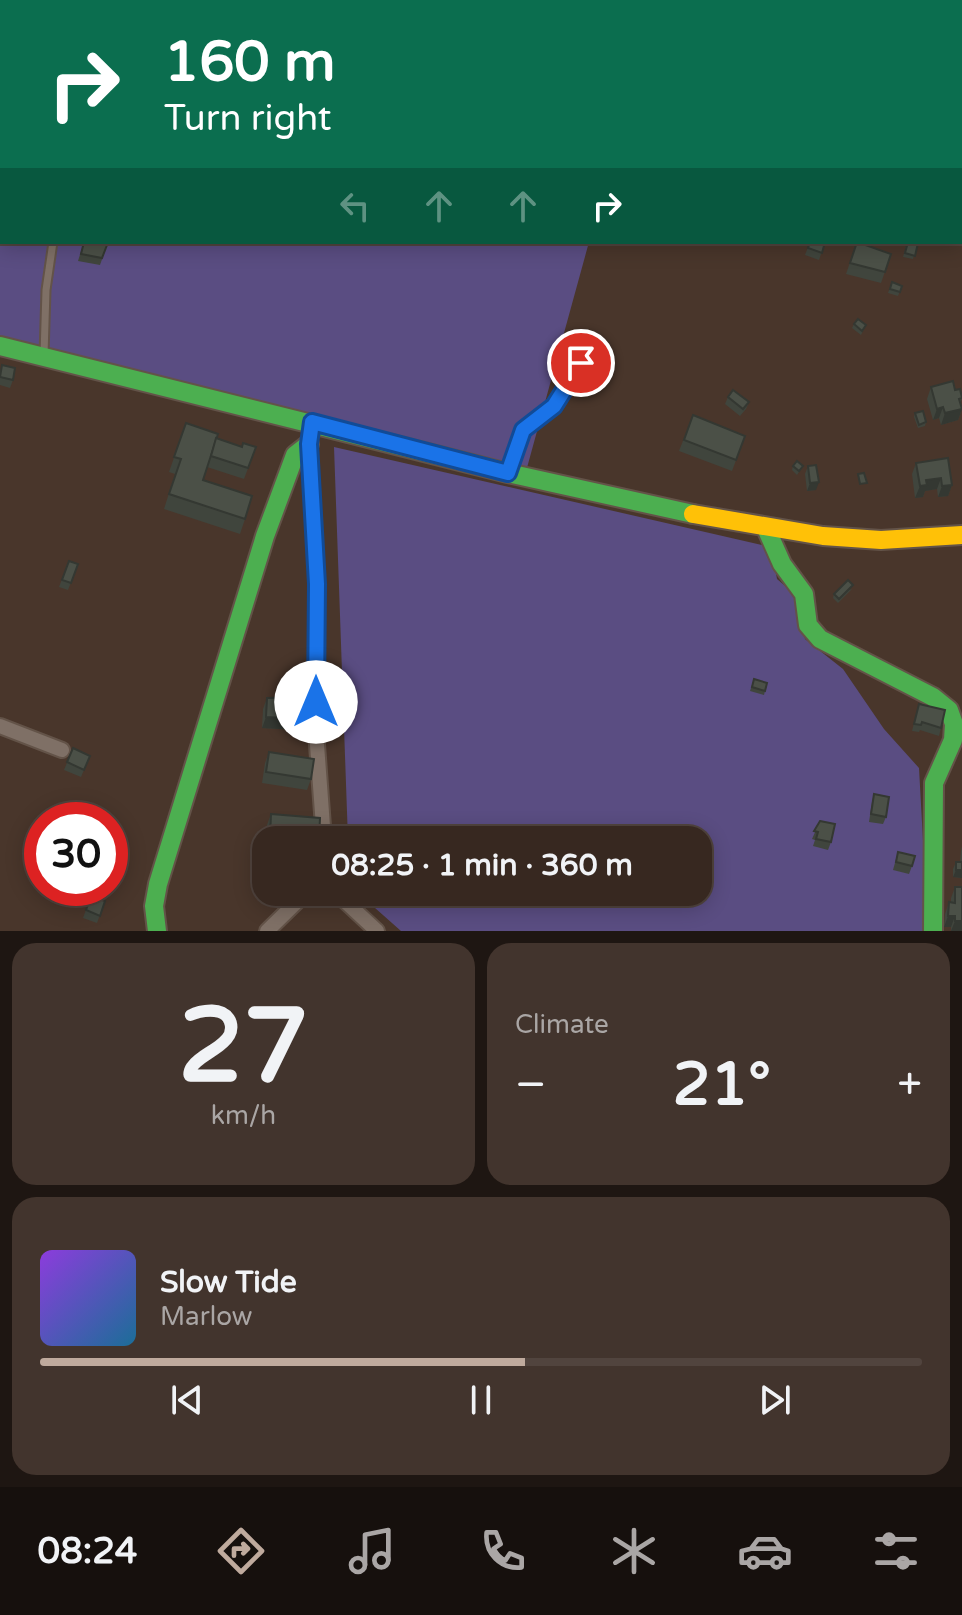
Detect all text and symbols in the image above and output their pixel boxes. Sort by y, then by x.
text: 160 m [164,29,335,96]
icon: right [32,32,136,136]
text: Turn right [164,97,331,140]
icon: left [333,184,377,228]
icon: ahead [417,184,461,228]
icon: ahead [501,184,545,228]
icon: right [585,184,629,228]
pin [547,329,615,397]
icon: arrive [559,341,603,385]
position arrow [274,660,358,744]
speed limit sign: 30 [24,802,128,906]
text: 08:25 · 1 min · 360 m [331,847,633,884]
text: 27 [178,985,309,1110]
text: Climate [515,1009,609,1040]
text: 21° [673,1049,771,1121]
text: − [515,1059,546,1112]
text: + [897,1059,922,1112]
text: km/h [211,1100,276,1131]
text: Slow Tide [160,1264,297,1301]
text: Marlow [160,1301,252,1332]
icon: previous [165,1378,209,1422]
icon: pause [459,1378,503,1422]
icon: next [753,1378,797,1422]
icon: directions [213,1523,269,1579]
icon: music [344,1523,400,1579]
icon: phone [475,1523,531,1579]
icon: climate [606,1523,662,1579]
icon: car [737,1523,793,1579]
icon: filters [868,1523,924,1579]
text: 08:24 [38,1530,137,1573]

